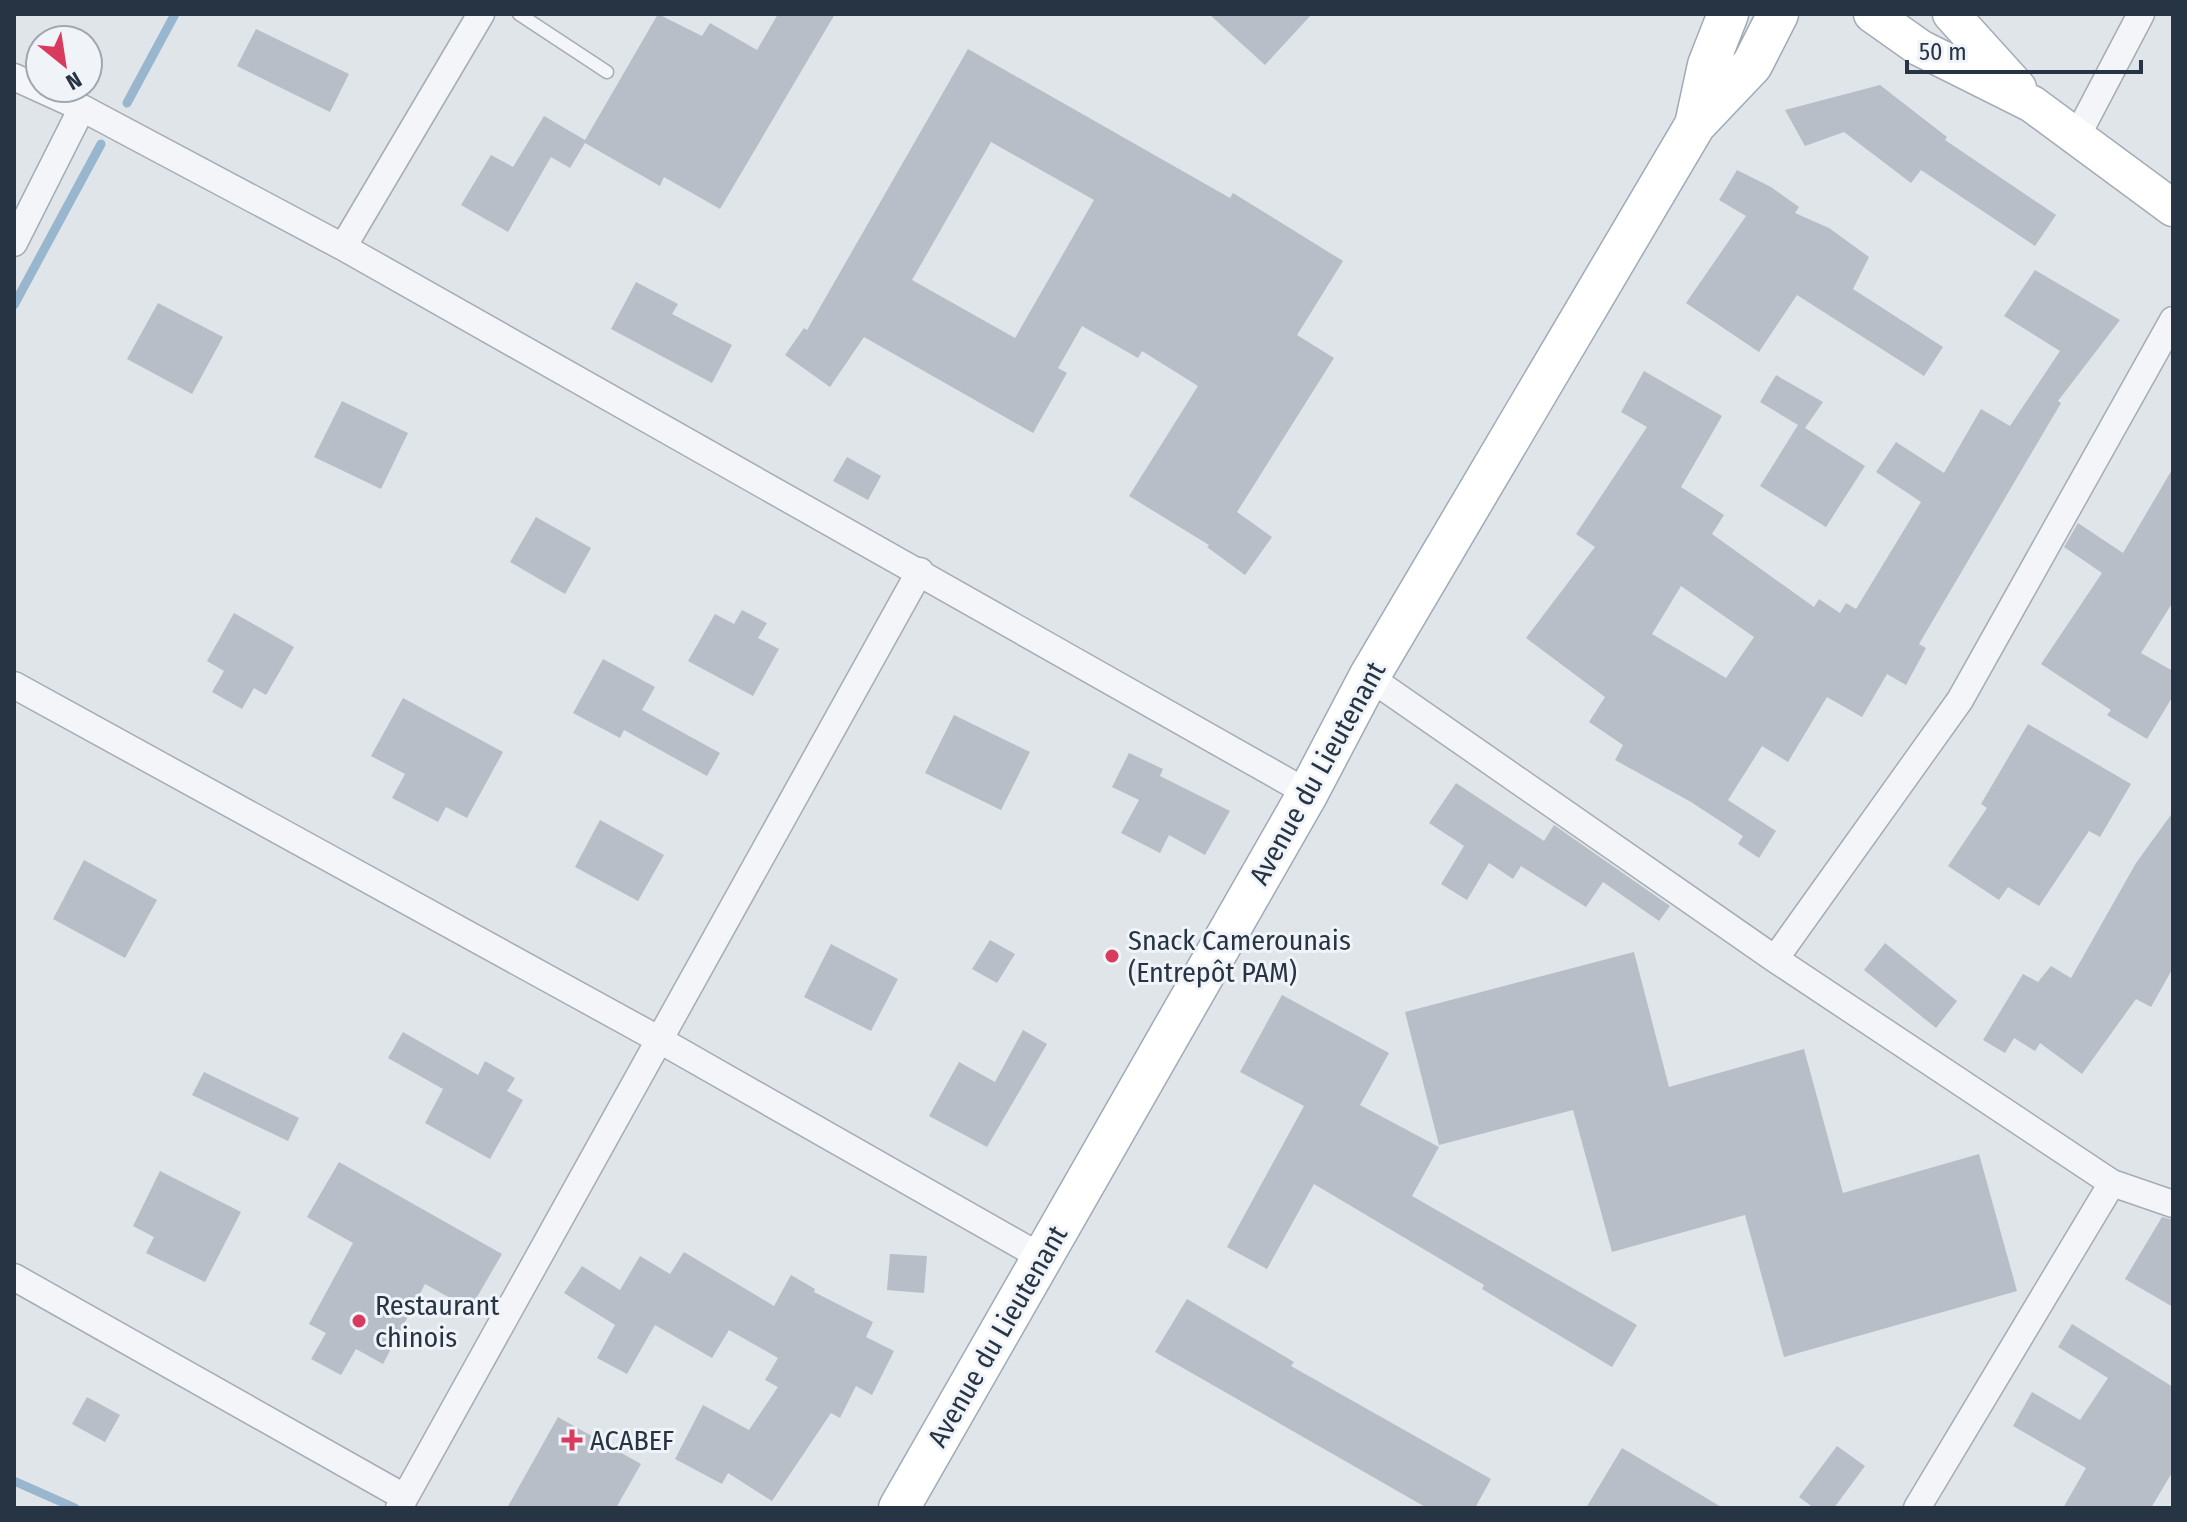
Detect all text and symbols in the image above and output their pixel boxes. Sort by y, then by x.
north arrow [24,24,104,104]
scale bar [1907,24,2141,74]
text: 50 m [1919,38,1967,66]
text: N [61,66,86,96]
street label: Avenue du Lieutenant [1242,655,1393,891]
place label: Snack Camerounais (Entrepôt PAM) [1128,924,1351,989]
marker: Snack Camerounais (Entrepôt PAM) [1103,947,1121,965]
street label: Avenue du Lieutenant [921,1219,1075,1453]
place label: Restaurant chinois [375,1289,500,1354]
marker: Restaurant chinois [350,1312,368,1330]
place label: ACABEF [590,1424,674,1457]
marker: ACABEF [561,1429,583,1451]

